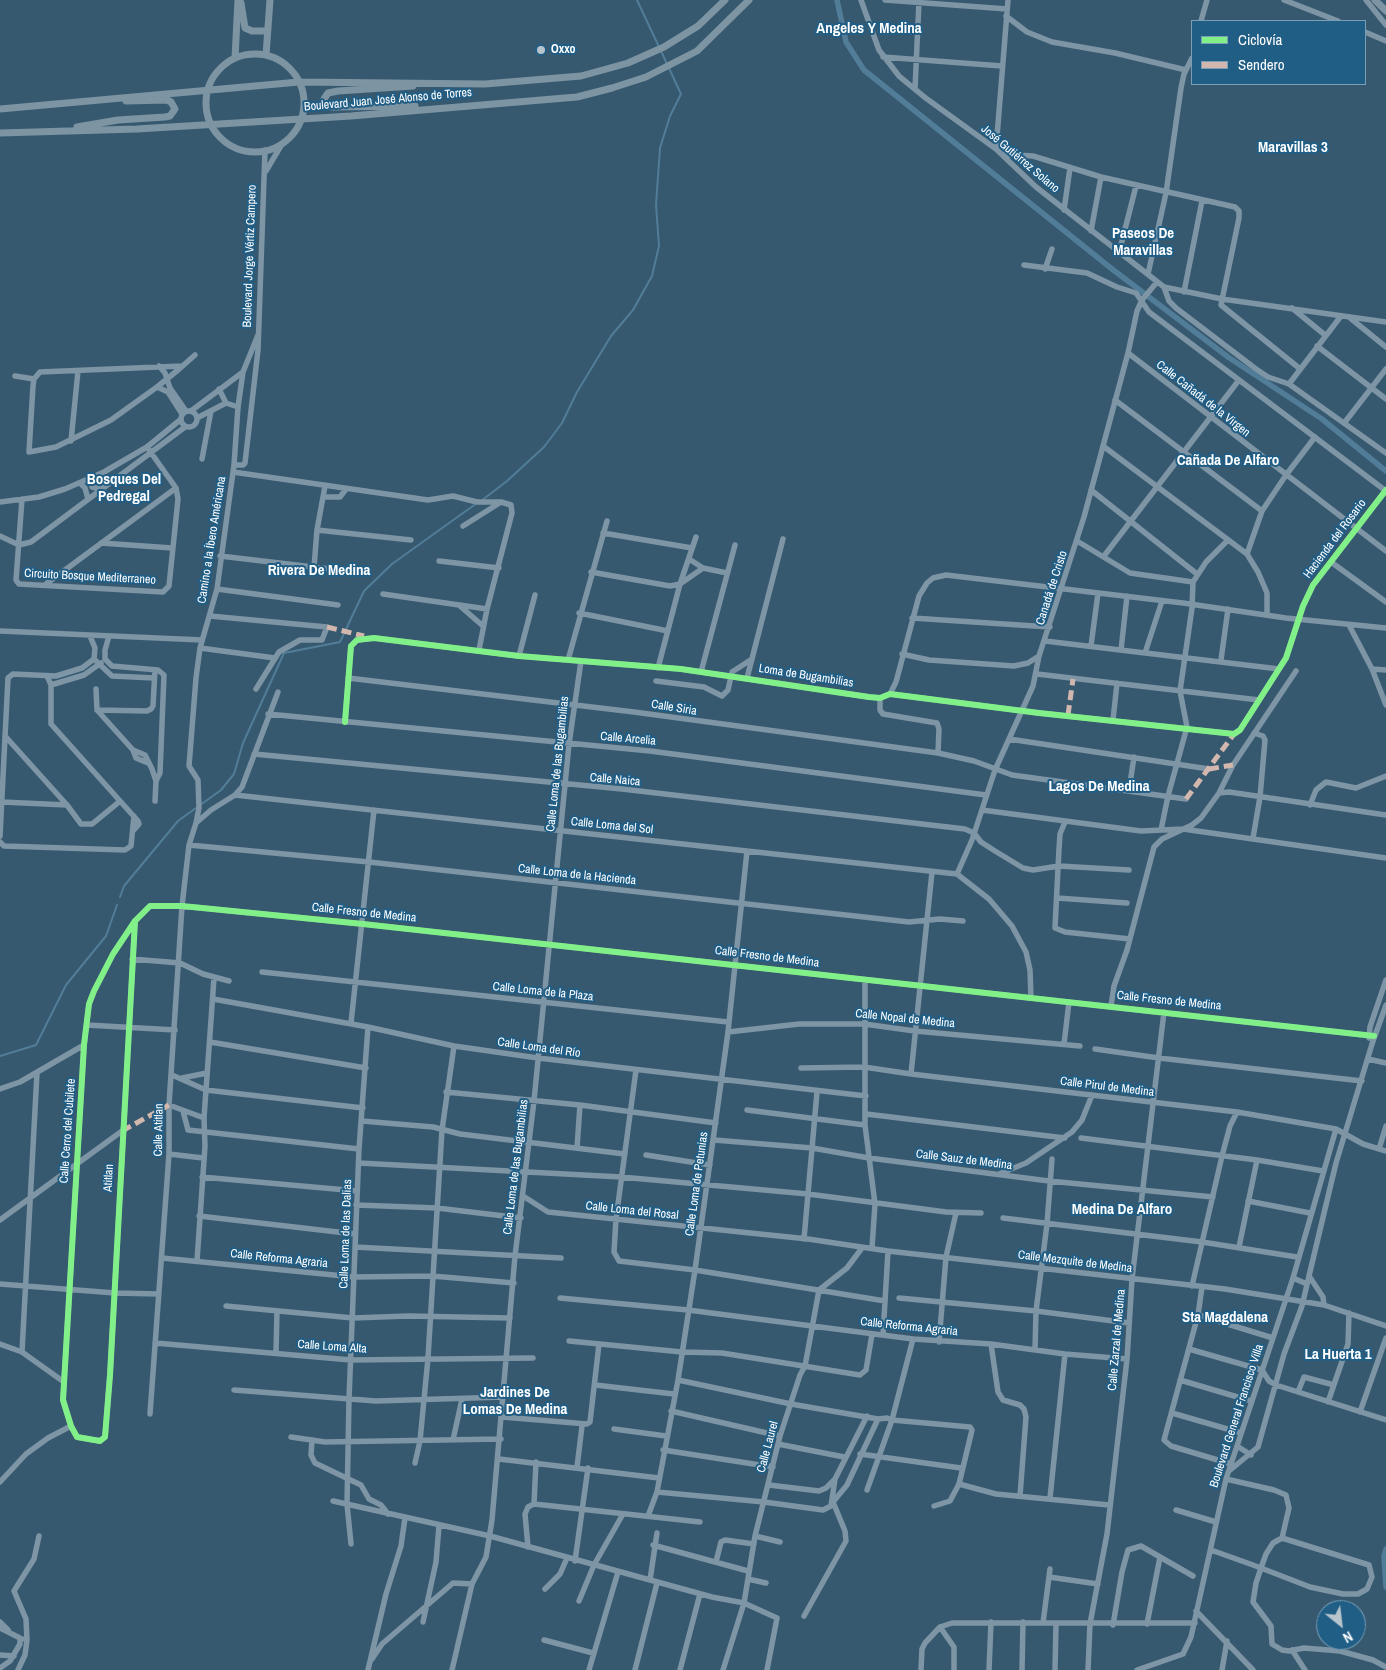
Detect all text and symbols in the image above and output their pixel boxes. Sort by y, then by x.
district label: Angeles Y Medina [816,20,922,38]
legend [1191,20,1366,85]
text: Ciclovía [1238,29,1282,50]
place label: Oxxo [551,43,576,57]
marker: Oxxo [535,44,547,56]
text: Sendero [1238,54,1285,75]
street label: Boulevard Juan José Alonso de Torres [303,85,473,115]
street label: José Gutiérrez Solano [978,122,1062,196]
district label: Maravillas 3 [1258,139,1328,157]
street label: Boulevard Jorge Vértiz Campero [240,184,260,328]
district label: Paseos De Maravillas [1112,225,1174,260]
street label: Calle Cañadá de la Virgen [1153,358,1253,440]
district label: Cañada De Alfaro [1177,452,1279,470]
district label: Bosques Del Pedregal [87,471,161,506]
street label: Camino a la Íbero Américana [195,475,229,605]
street label: Hacienda del Rosario [1301,497,1369,581]
street label: Canadá de Cristo [1033,549,1071,627]
district label: Rivera De Medina [268,562,370,580]
street label: Circuito Bosque Mediterraneo [24,566,156,588]
street label: Loma de Bugambilias [758,661,854,691]
street label: Calle Loma de las Bugambilias [544,696,572,832]
street label: Calle Siria [650,697,698,719]
street label: Calle Arcelia [600,729,656,749]
street label: Calle Naica [589,771,641,789]
district label: Lagos De Medina [1048,778,1150,796]
street label: Calle Loma del Sol [570,815,654,837]
street label: Calle Loma de la Hacienda [517,862,637,888]
street label: Calle Fresno de Medina [311,900,417,926]
street label: Calle Fresno de Medina [714,943,820,971]
street label: Calle Loma de la Plaza [492,980,594,1004]
street label: Calle Fresno de Medina [1116,988,1222,1014]
street label: Calle Nopal de Medina [854,1007,956,1031]
street label: Calle Loma del Río [497,1035,581,1061]
street label: Calle Pirul de Medina [1059,1074,1155,1100]
street label: Calle Cerro del Cubilete [57,1078,79,1184]
street label: Calle Loma de las Bugambilias [501,1099,531,1235]
street label: Calle Atitlan [151,1103,167,1157]
street label: Calle Loma de Petunias [683,1131,711,1237]
street label: Calle Sauz de Medina [915,1147,1013,1173]
street label: Atitlan [101,1164,117,1192]
street label: Calle Loma de las Dalias [337,1179,355,1289]
street label: Calle Loma del Rosal [585,1199,679,1223]
district label: Medina De Alfaro [1072,1201,1172,1219]
street label: Calle Reforma Agraria [230,1247,328,1271]
street label: Calle Mezquite de Medina [1017,1248,1133,1276]
street label: Calle Zarzal de Medina [1105,1289,1129,1391]
district label: Sta Magdalena [1182,1309,1268,1327]
street label: Calle Reforma Agraria [860,1315,958,1339]
street label: Calle Loma Alta [297,1337,367,1357]
street label: Boulevard General Francisco Villa [1207,1343,1267,1489]
district label: La Huerta 1 [1305,1346,1371,1364]
district label: Jardines De Lomas De Medina [463,1384,567,1419]
street label: Calle Laurel [754,1420,782,1474]
north arrow [1316,1600,1366,1650]
text: N [1340,1627,1356,1647]

